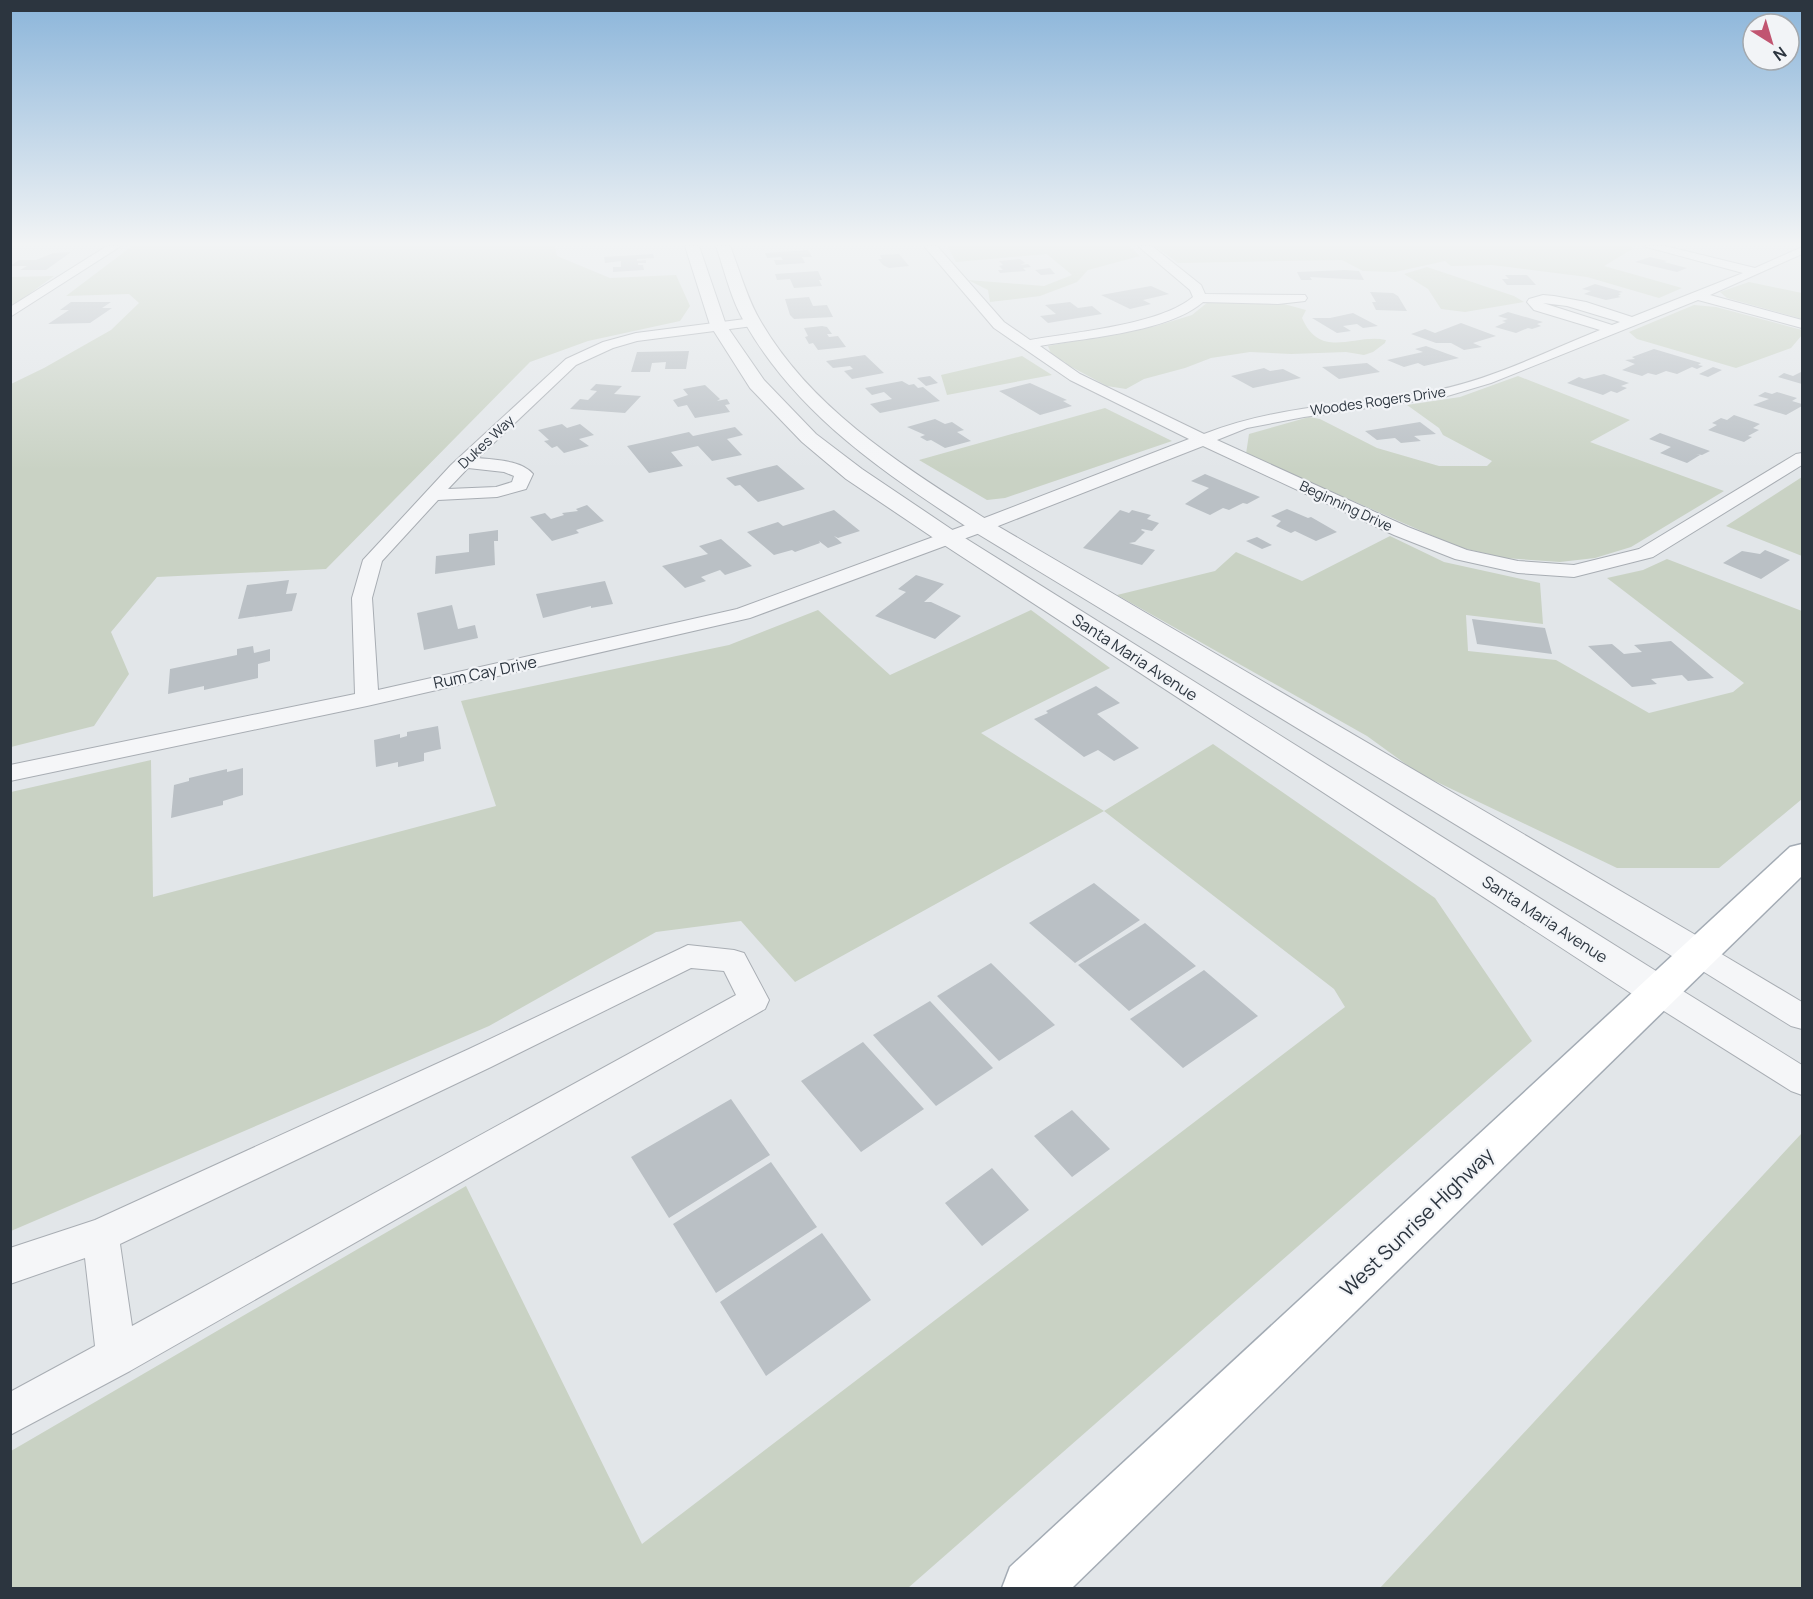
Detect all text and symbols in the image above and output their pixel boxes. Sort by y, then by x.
north arrow [1741,12,1801,72]
text: N [1769,42,1791,66]
street label: Woodes Rogers Drive [1309,382,1447,419]
street label: Dukes Way [454,410,518,472]
street label: Beginning Drive [1297,476,1396,535]
street label: Santa Maria Avenue [1068,608,1202,706]
street label: Rum Cay Drive [431,650,539,694]
street label: Santa Maria Avenue [1478,870,1612,968]
street label: West Sunrise Highway [1334,1141,1500,1302]

